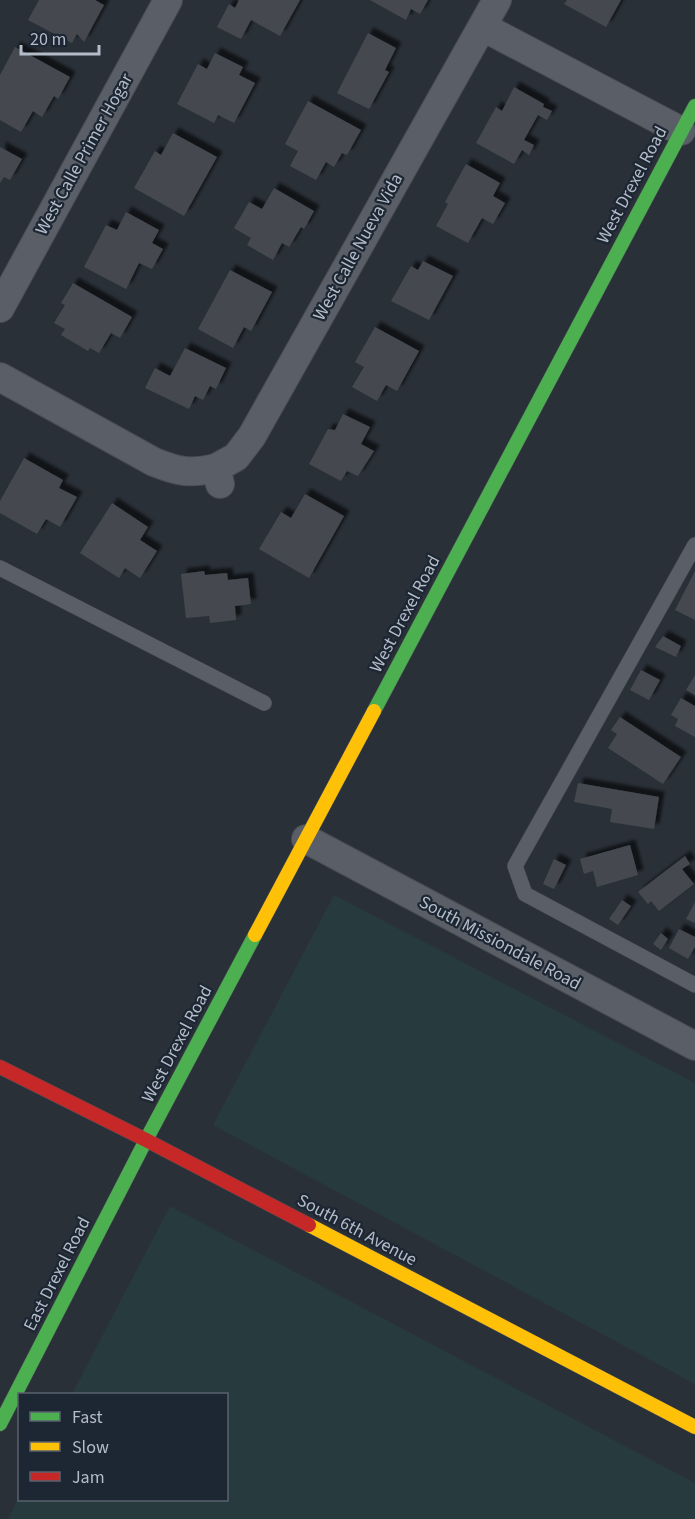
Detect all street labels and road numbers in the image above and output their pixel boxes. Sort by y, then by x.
street label: West Calle Primer Hogar [29,68,139,239]
street label: West Drexel Road [591,122,673,248]
street label: West Calle Nueva Vida [307,169,409,325]
street label: West Drexel Road [364,551,446,677]
street label: South Missiondale Road [415,890,585,996]
street label: West Drexel Road [136,981,218,1107]
street label: South 6th Avenue [293,1188,421,1272]
street label: East Drexel Road [18,1213,96,1335]

